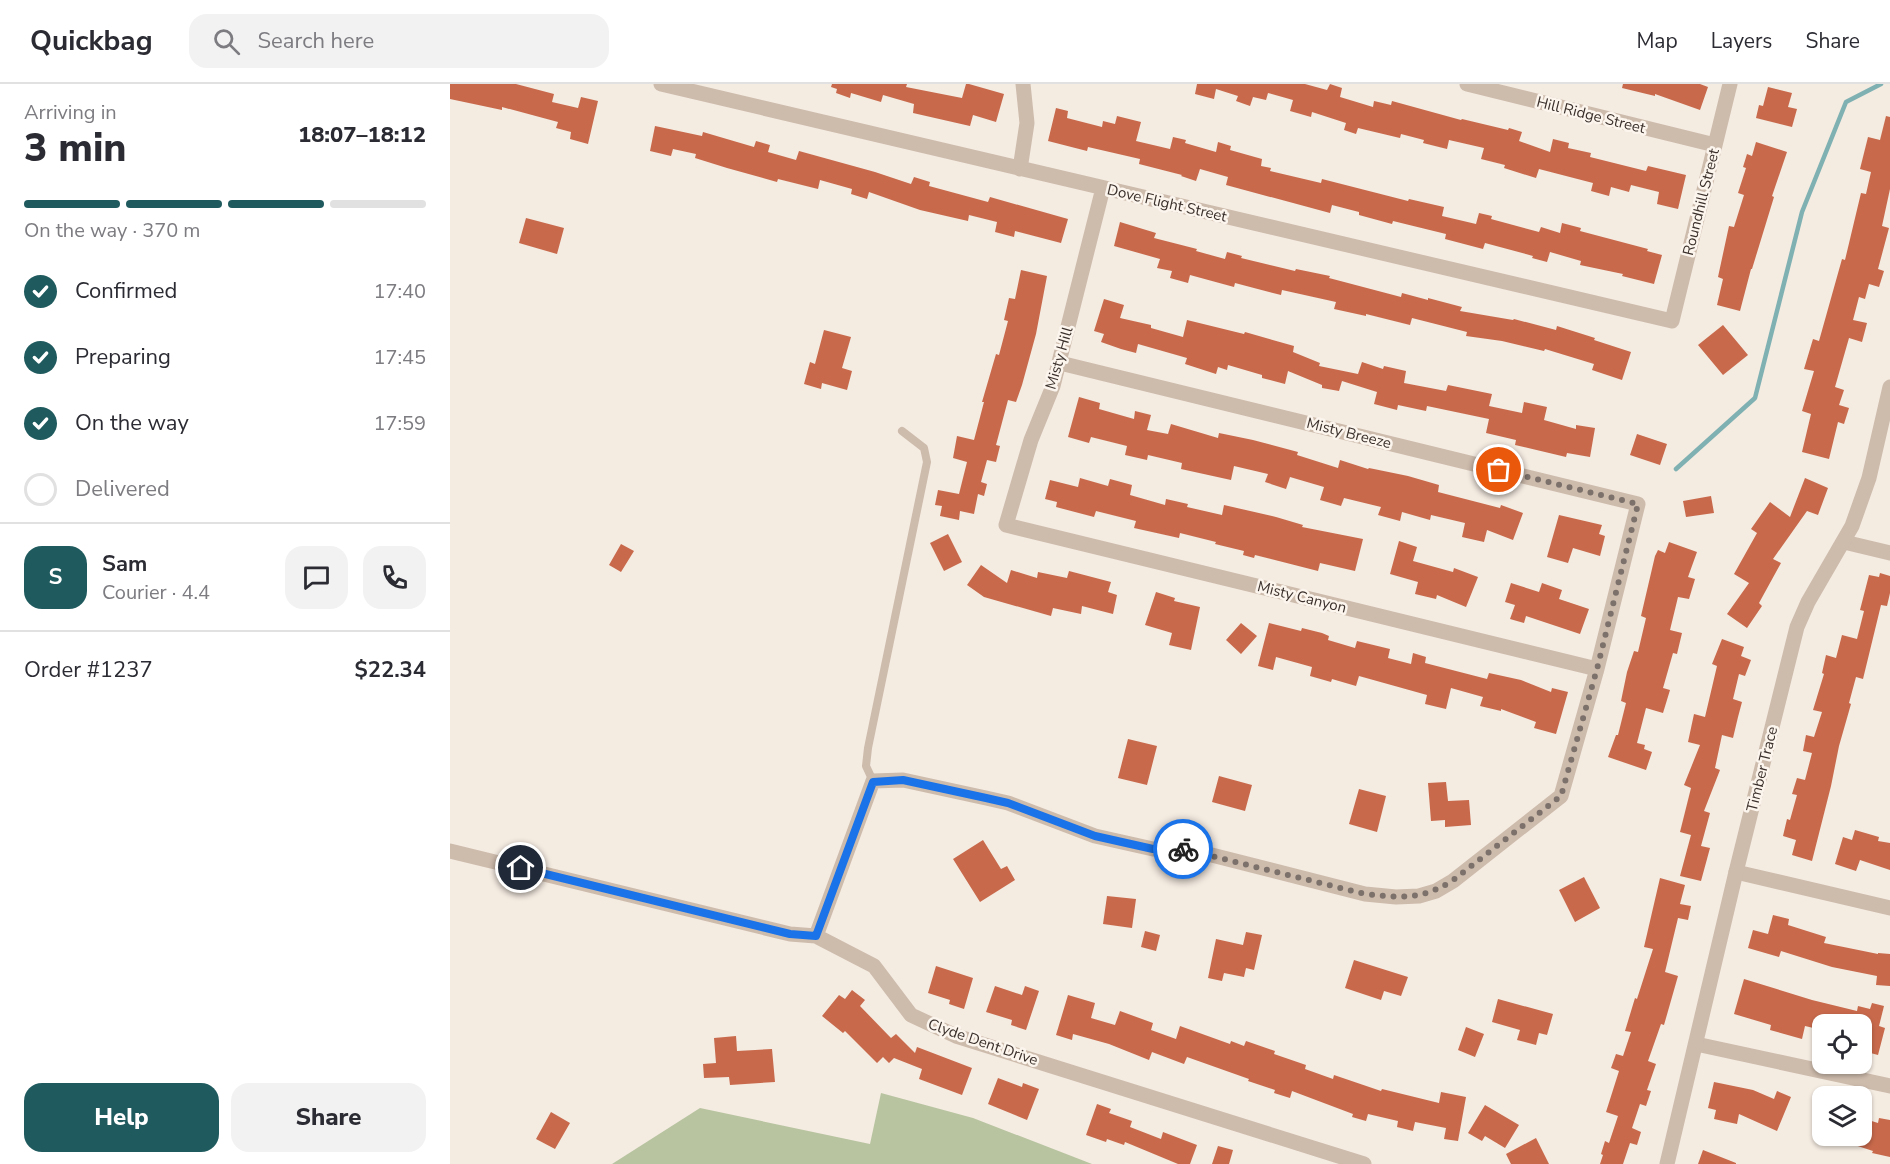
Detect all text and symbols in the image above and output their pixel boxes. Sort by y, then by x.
search box [189,14,609,68]
text: Quickbag [30,22,153,60]
icon: search [210,25,243,58]
text: Search here [258,26,374,56]
text: Map [1636,27,1678,55]
text: Layers [1711,27,1772,55]
text: Share [1805,27,1860,55]
street label: Hill Ridge Street [1535,92,1648,138]
text: Arriving in [24,99,117,126]
text: 18:07–18:12 [298,120,426,150]
text: 3 min [24,122,127,175]
street label: Roundhill Street [1678,146,1724,258]
street label: Dove Flight Street [1105,180,1230,227]
text: On the way · 370 m [24,217,200,244]
icon: check [24,275,57,308]
text: Confirmed [75,276,177,306]
text: 17:40 [373,278,426,305]
street label: Misty Hill [1041,324,1078,392]
icon: check [24,341,57,374]
text: Preparing [75,342,171,372]
text: 17:45 [373,344,426,371]
icon: check [24,407,57,440]
text: On the way [75,408,189,438]
text: 17:59 [373,410,426,437]
street label: Misty Breeze [1305,413,1393,453]
pin [1473,444,1524,495]
icon: bag [1482,453,1515,486]
text: Delivered [75,474,170,504]
button: chat [285,546,348,609]
button: phone [363,546,426,609]
text: Sam [102,549,147,579]
text: S [49,562,62,592]
street label: Misty Canyon [1255,576,1349,618]
text: Courier · 4.4 [102,579,210,606]
text: Order #1237 [24,655,153,685]
text: $22.34 [355,655,426,685]
street label: Timber Trace [1742,724,1782,814]
courier [1153,819,1213,879]
icon: bike [1167,833,1200,866]
pin [495,842,546,893]
icon: home [504,851,537,884]
street label: Clyde Dent Drive [925,1014,1041,1070]
map controls [1812,1014,1872,1146]
button: locate [1812,1014,1872,1074]
button: Help [24,1083,219,1152]
button: Share [231,1083,426,1152]
button: layers [1812,1086,1872,1146]

